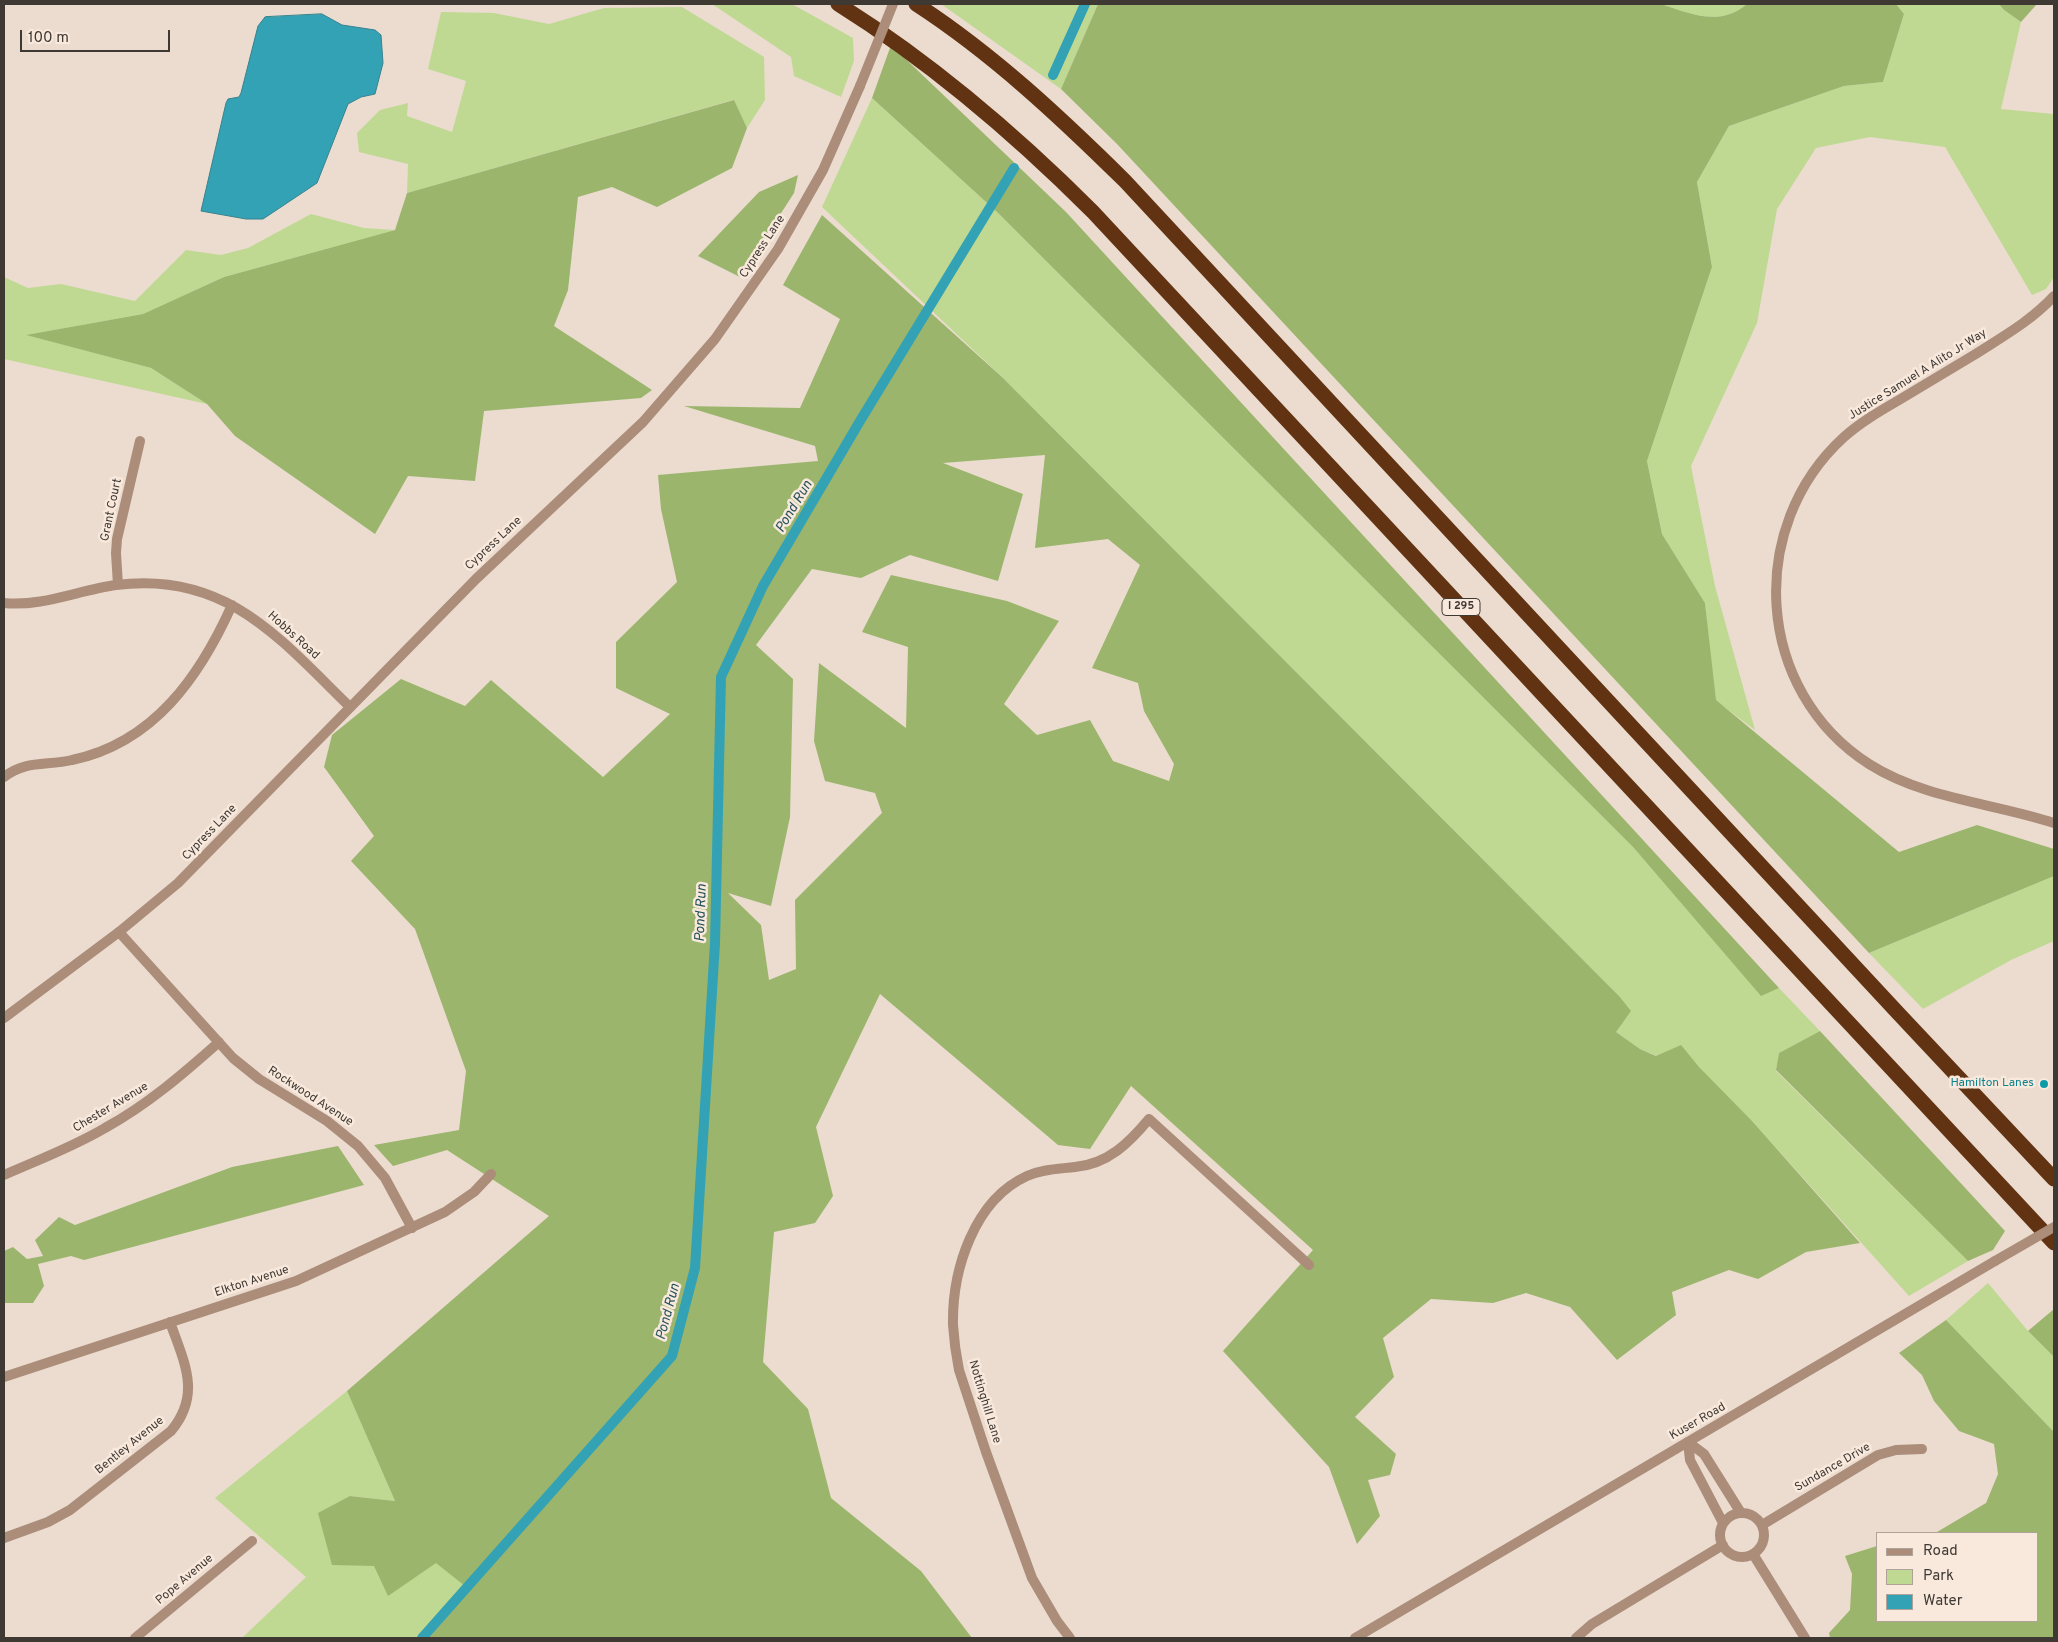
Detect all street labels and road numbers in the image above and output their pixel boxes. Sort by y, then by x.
street label: Cypress Lane [737,213,789,281]
street label: Justice Samuel A Alito Jr Way [1846,326,1990,424]
street label: Grant Court [98,477,126,543]
street label: Cypress Lane [463,514,525,574]
road number: I 295 [1442,598,1480,616]
street label: Hobbs Road [264,609,322,663]
street label: Cypress Lane [180,802,240,864]
street label: Rockwood Avenue [265,1064,355,1130]
street label: Chester Avenue [71,1080,151,1136]
street label: Elkton Avenue [213,1263,291,1301]
street label: Nottinghill Lane [965,1359,1003,1445]
street label: Kuser Road [1668,1400,1728,1444]
street label: Bentley Avenue [93,1414,167,1478]
street label: Sundance Drive [1793,1441,1873,1495]
street label: Pope Avenue [153,1552,217,1608]

